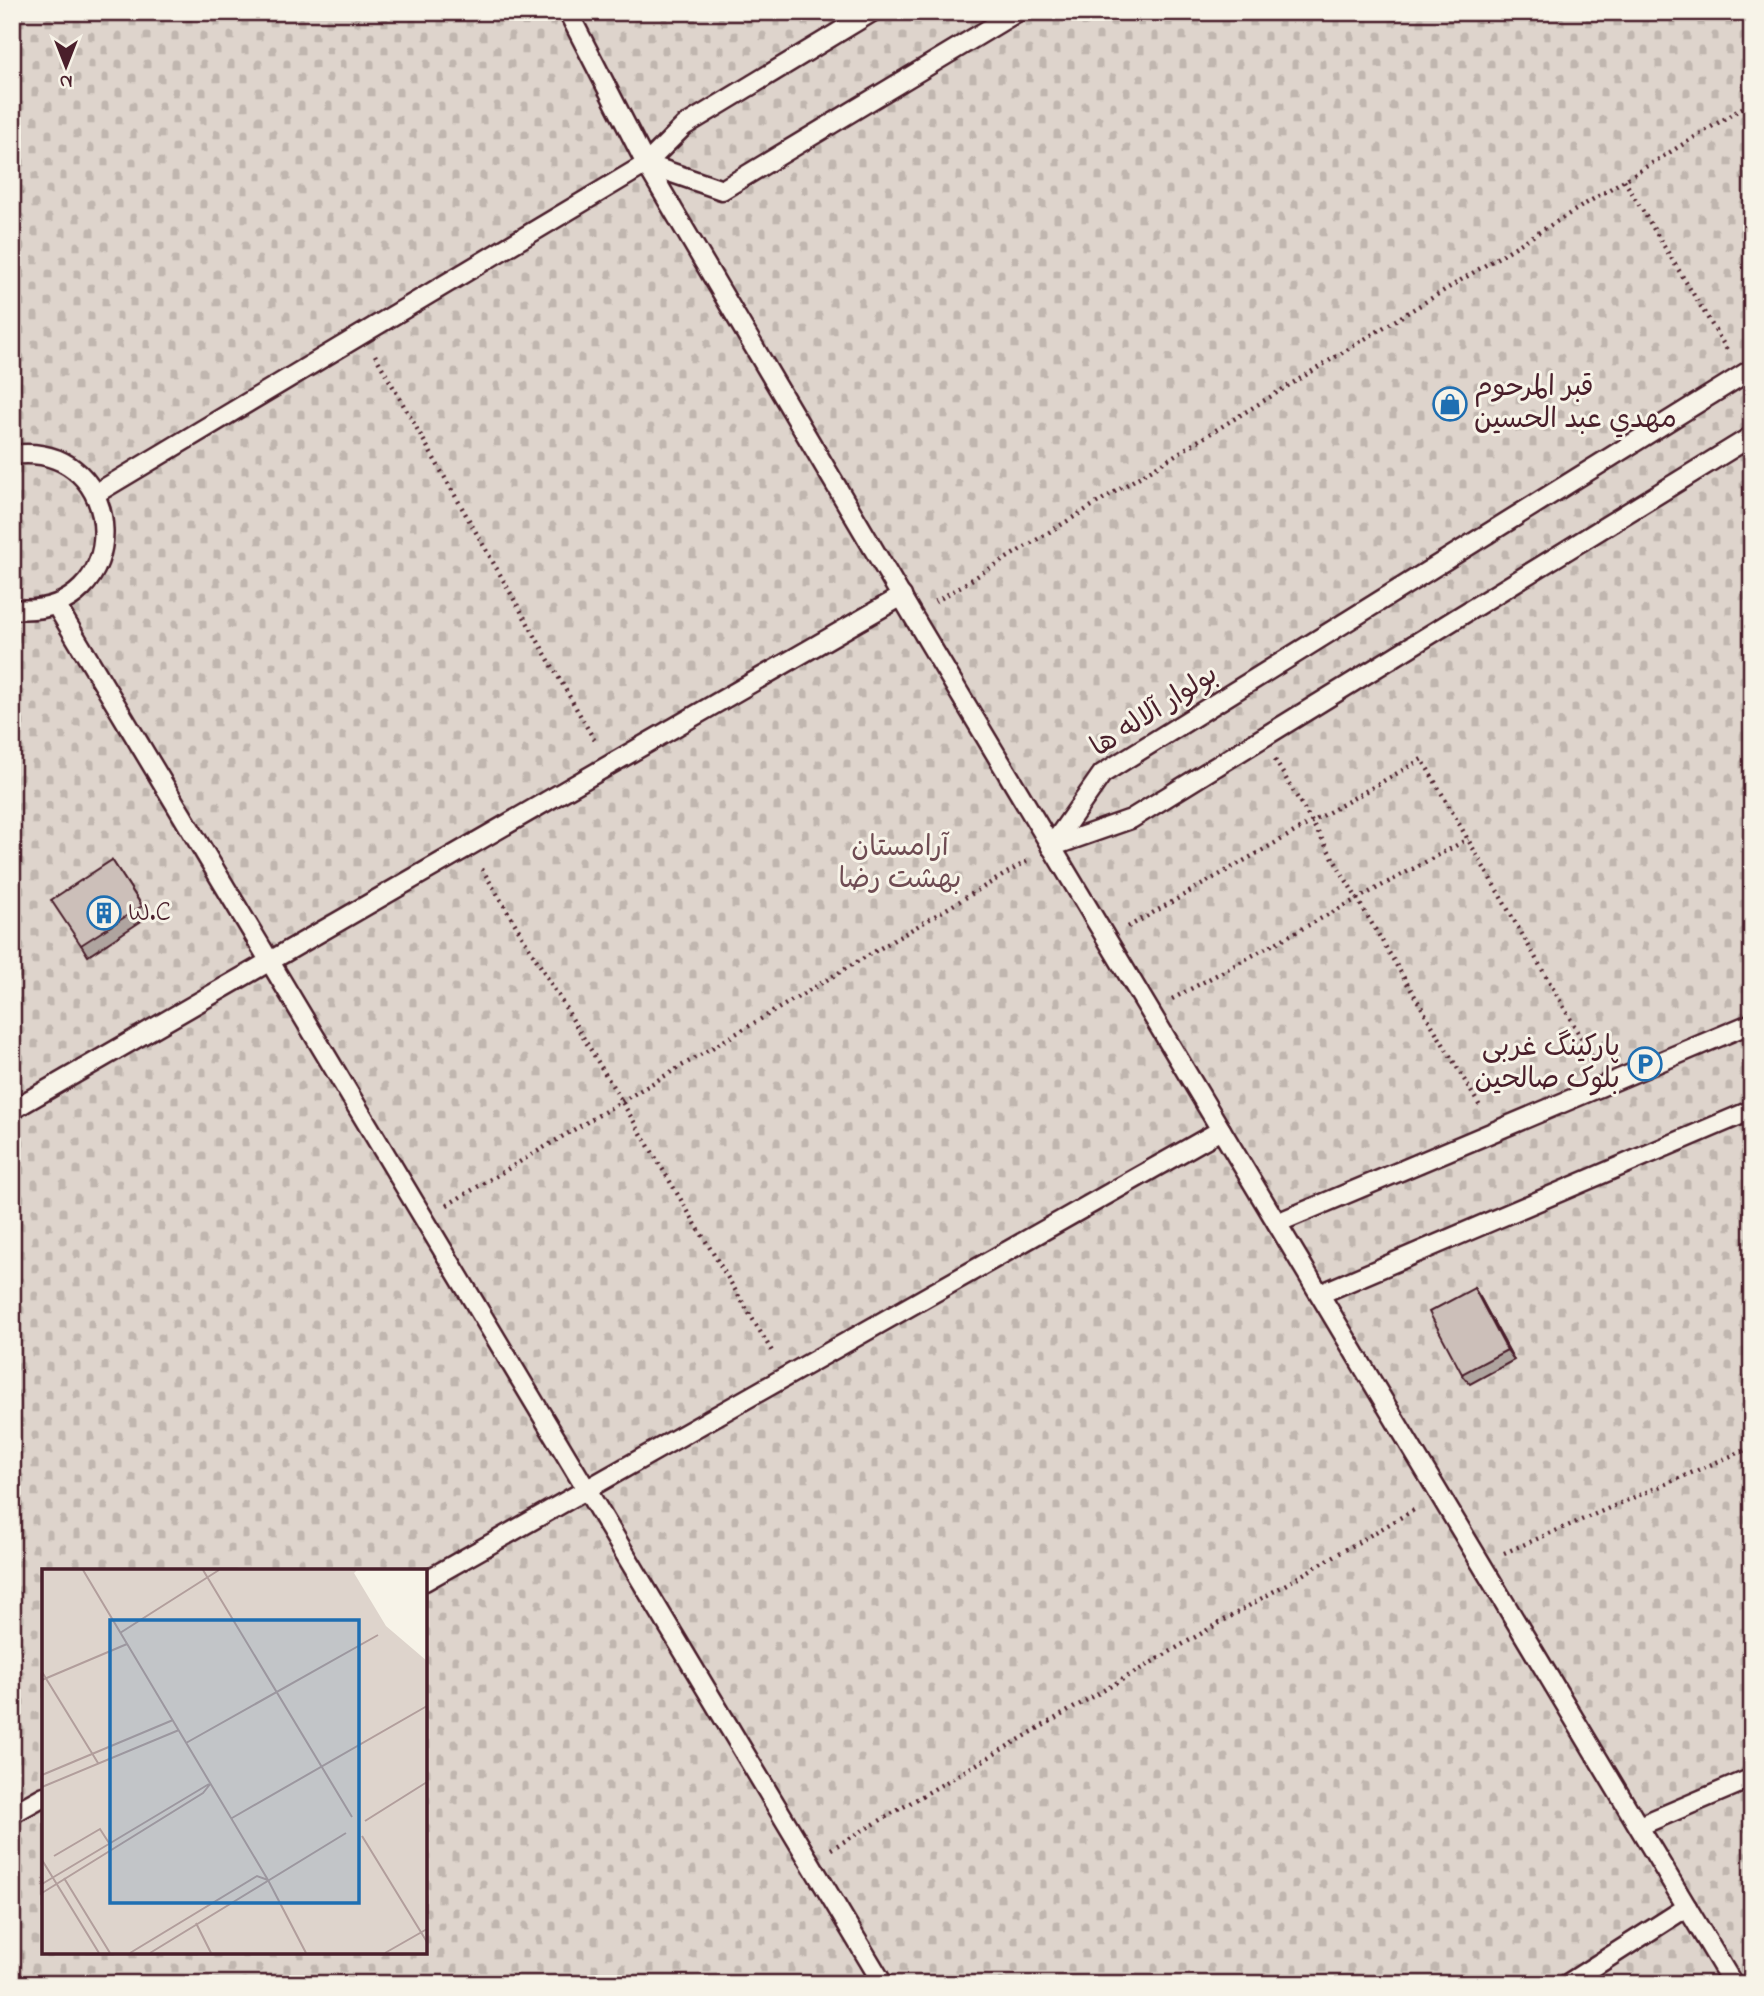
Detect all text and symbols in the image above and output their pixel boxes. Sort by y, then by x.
north arrow [32,32,102,102]
text: N [59,67,72,94]
place label: قبر المرحوم مهدي عبد الحسين [1474,368,1677,441]
shop icon: قبر المرحوم مهدي عبد الحسين [1431,385,1469,423]
street label: بولوار آلاله ها [1083,655,1227,769]
park label: آرامستان بهشت رضا [838,828,962,901]
place label: W.C [128,893,171,934]
building icon: W.C [85,894,123,932]
place label: پارکینگ غربی بلوک صالحین [1474,1028,1620,1101]
parking icon: پارکینگ غربی بلوک صالحین [1626,1045,1664,1083]
inset map [42,1569,427,1954]

